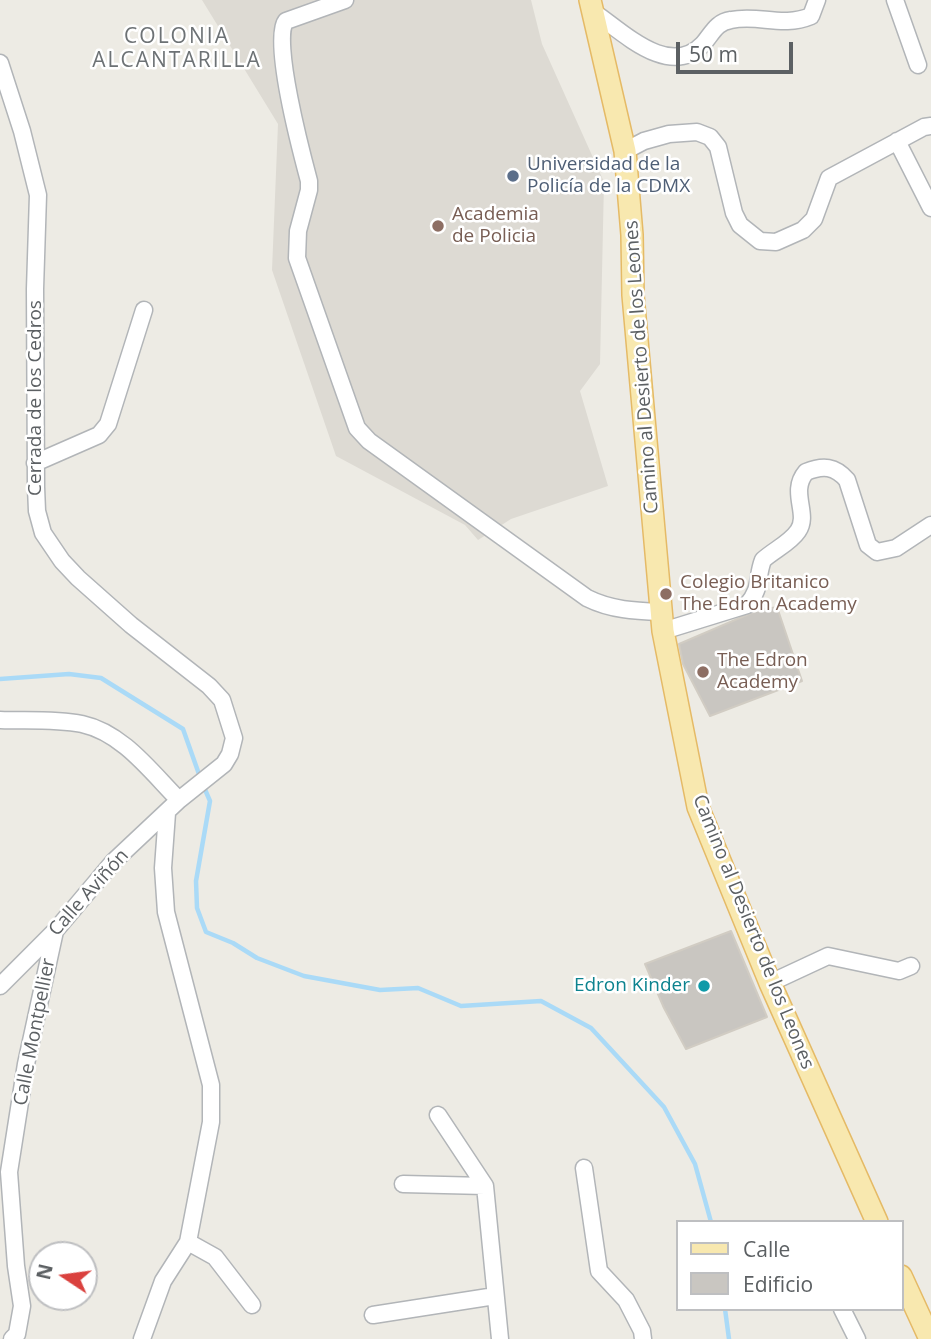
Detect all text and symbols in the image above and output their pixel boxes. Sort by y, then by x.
district label: COLONIA ALCANTARILLA [94,24,260,74]
scale bar [679,28,796,72]
text: 50 m [689,40,738,68]
place label: Universidad de la Policía de la CDMX [527,154,690,198]
marker: Universidad de la Policía de la CDMX [505,168,521,184]
place label: Academia de Policia [452,204,539,248]
marker: Academia de Policia [430,218,446,234]
street label: Camino al Desierto de los Leones [620,220,664,514]
street label: Cerrada de los Cedros [25,300,47,496]
place label: Colegio Britanico The Edron Academy [680,572,857,616]
marker: Colegio Britanico The Edron Academy [658,586,674,602]
place label: The Edron Academy [717,650,808,694]
marker: The Edron Academy [695,664,711,680]
street label: Camino al Desierto de los Leones [687,791,819,1073]
street label: Calle Aviñón [44,845,134,941]
street label: Calle Montpellier [10,956,60,1108]
place label: Edron Kinder [574,975,690,997]
marker: Edron Kinder [696,978,712,994]
legend [676,1220,903,1311]
text: Calle [743,1235,790,1263]
north arrow [28,1241,98,1311]
text: N [30,1261,59,1282]
text: Edificio [743,1270,813,1298]

